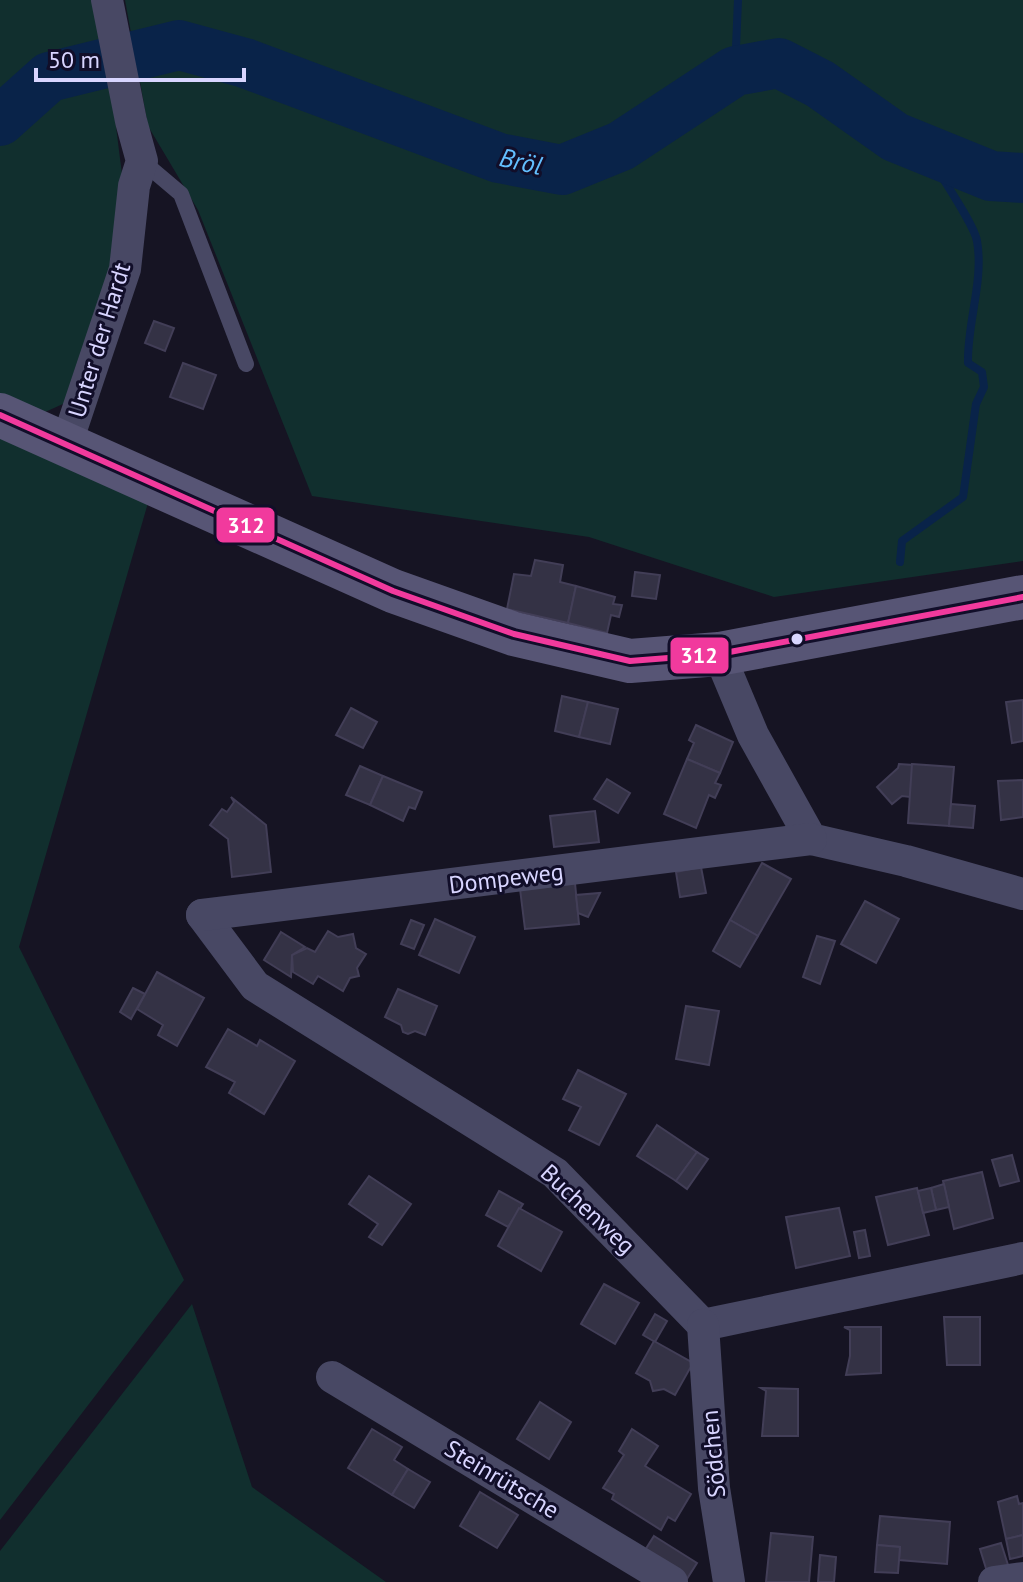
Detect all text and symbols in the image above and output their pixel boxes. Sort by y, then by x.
scale bar [36,32,244,82]
text: 50 m [48,44,100,75]
water label: Bröl [496,140,546,182]
street label: Unter der Hardt [61,259,137,421]
line badge: 312 [215,506,276,544]
text: 312 [227,511,265,539]
unlabelled marker [789,631,805,647]
line badge: 312 [669,636,730,675]
text: 312 [680,641,718,669]
street label: Dompeweg [447,856,565,900]
street label: Buchenweg [534,1157,642,1261]
street label: Södchen [694,1409,732,1499]
street label: Steinrütsche [439,1433,565,1525]

